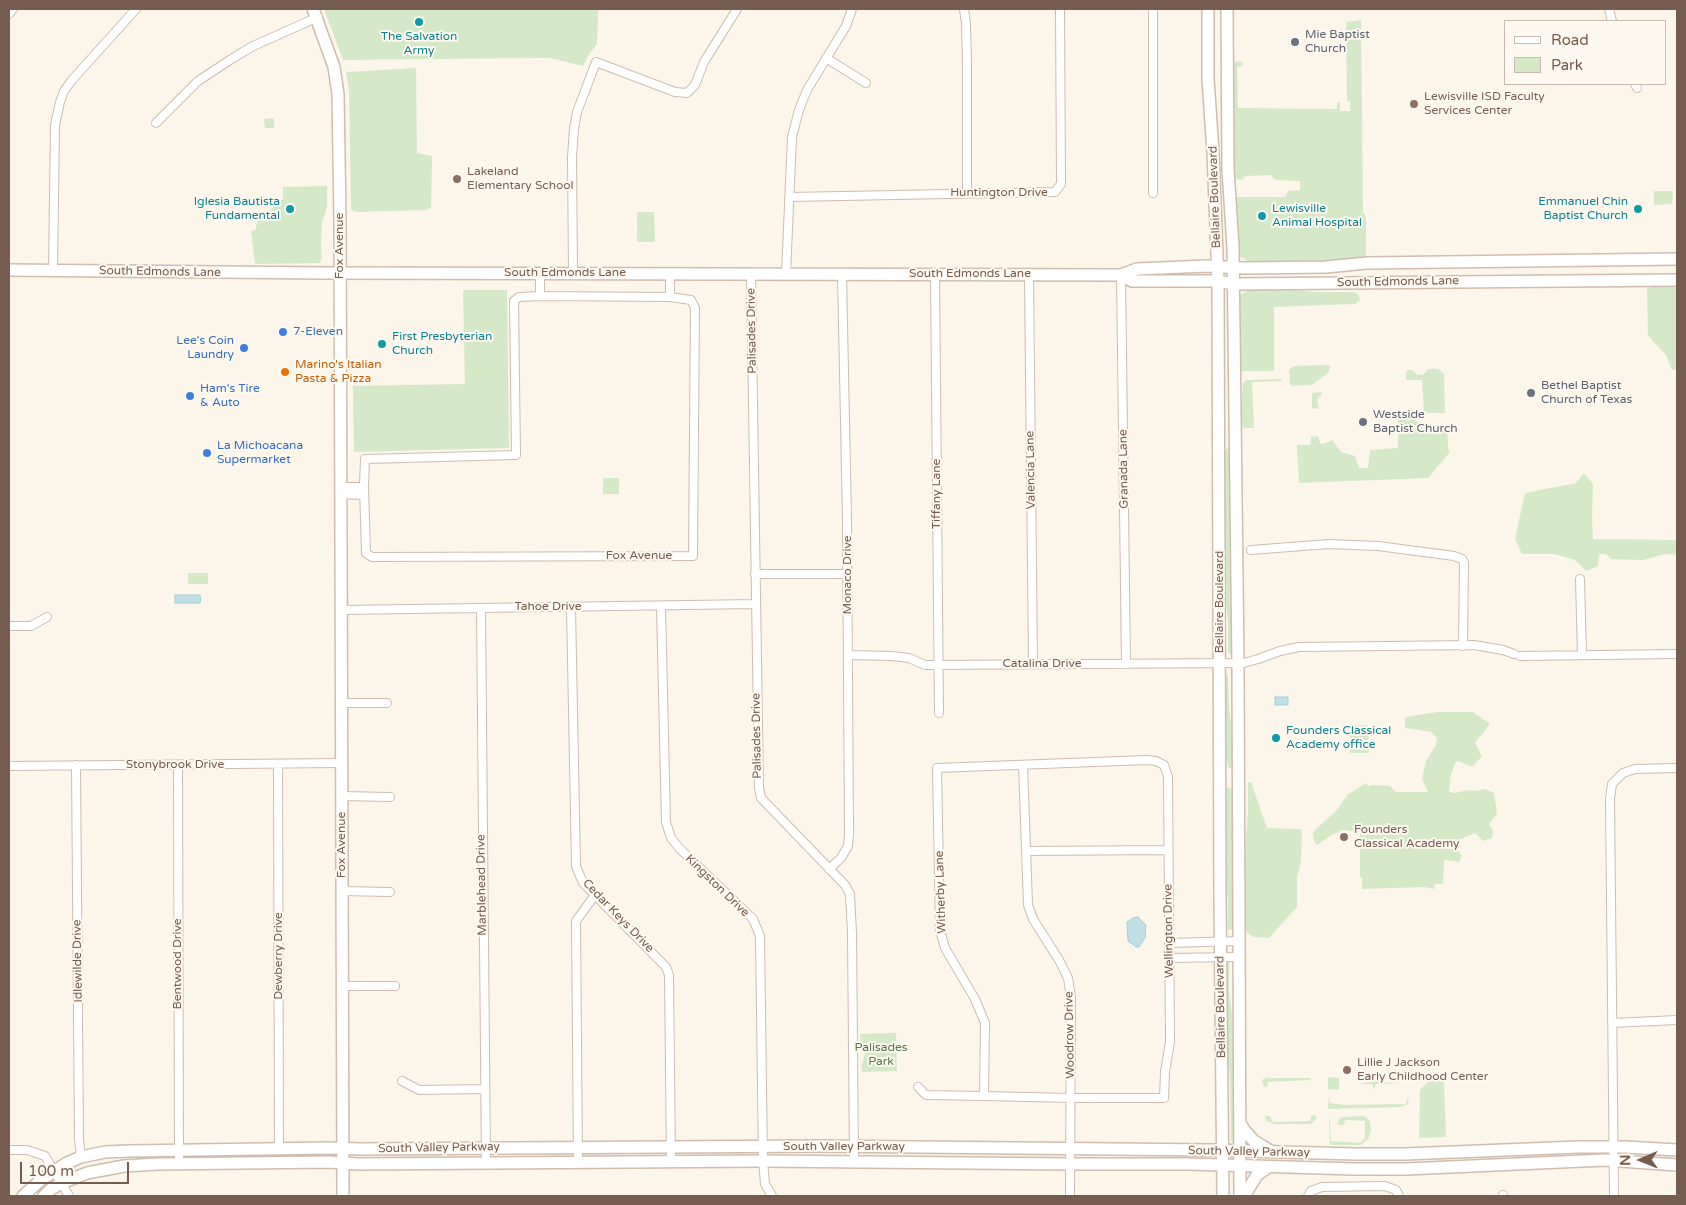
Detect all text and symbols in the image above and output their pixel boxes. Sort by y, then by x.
marker: The Salvation Army [413,16,425,28]
legend [1504,20,1666,85]
place label: Mie Baptist Church [1305,28,1370,56]
place label: The Salvation Army [381,30,457,58]
text: Road [1551,31,1589,49]
marker: Mie Baptist Church [1289,36,1301,48]
text: Park [1551,56,1583,74]
place label: Lewisville ISD Faculty Services Center [1424,90,1545,118]
marker: Lewisville ISD Faculty Services Center [1408,98,1420,110]
street label: Bellaire Boulevard [1206,145,1224,249]
place label: Lakeland Elementary School [467,165,574,193]
marker: Lakeland Elementary School [451,173,463,185]
street label: Huntington Drive [950,186,1048,200]
place label: Iglesia Bautista Fundamental [194,195,280,223]
place label: Emmanuel Chin Baptist Church [1538,195,1628,223]
place label: Lewisville Animal Hospital [1272,202,1362,230]
marker: Iglesia Bautista Fundamental [284,203,296,215]
marker: Emmanuel Chin Baptist Church [1632,203,1644,215]
marker: Lewisville Animal Hospital [1256,210,1268,222]
street label: Fox Avenue [333,213,347,279]
street label: South Edmonds Lane [99,264,221,280]
street label: South Edmonds Lane [504,266,626,280]
street label: South Edmonds Lane [909,267,1031,281]
street label: South Edmonds Lane [1337,274,1459,290]
street label: Palisades Drive [744,288,760,374]
place label: 7-Eleven [293,325,343,339]
marker: 7-Eleven [277,326,289,338]
place label: First Presbyterian Church [392,330,492,358]
place label: Lee's Coin Laundry [176,334,234,362]
marker: First Presbyterian Church [376,338,388,350]
marker: Lee's Coin Laundry [238,342,250,354]
place label: Marino's Italian Pasta & Pizza [295,358,382,386]
marker: Marino's Italian Pasta & Pizza [279,366,291,378]
place label: Bethel Baptist Church of Texas [1541,379,1632,407]
place label: Ham's Tire & Auto [200,382,260,410]
marker: Bethel Baptist Church of Texas [1525,387,1537,399]
marker: Ham's Tire & Auto [184,390,196,402]
place label: Westside Baptist Church [1373,408,1458,436]
marker: Westside Baptist Church [1357,416,1369,428]
street label: Granada Lane [1116,429,1132,509]
street label: Valencia Lane [1023,431,1039,509]
place label: La Michoacana Supermarket [217,439,303,467]
marker: La Michoacana Supermarket [201,447,213,459]
street label: Tiffany Lane [930,459,944,529]
street label: Monaco Drive [841,535,855,615]
street label: Fox Avenue [606,549,672,563]
street label: Bellaire Boulevard [1213,551,1227,653]
street label: Tahoe Drive [514,600,582,614]
street label: Catalina Drive [1003,657,1081,671]
street label: Palisades Drive [749,693,765,779]
place label: Founders Classical Academy office [1286,724,1391,752]
marker: Founders Classical Academy office [1270,732,1282,744]
street label: Stonybrook Drive [126,758,224,772]
street label: Fox Avenue [335,812,349,878]
place label: Founders Classical Academy [1354,823,1459,851]
marker: Founders Classical Academy [1338,831,1350,843]
street label: Marblehead Drive [474,834,490,936]
street label: Witherby Lane [932,850,950,934]
street label: Kingston Drive [682,852,752,920]
street label: Cedar Keys Drive [579,876,657,956]
street label: Wellington Drive [1161,884,1177,978]
street label: Dewberry Drive [272,912,286,1000]
street label: Idlewilde Drive [70,919,86,1003]
street label: Bentwood Drive [171,919,185,1009]
street label: Bellaire Boulevard [1213,956,1229,1058]
street label: Woodrow Drive [1062,991,1078,1079]
park label: Palisades Park [854,1041,908,1069]
place label: Lillie J Jackson Early Childhood Center [1357,1056,1488,1084]
marker: Lillie J Jackson Early Childhood Center [1341,1064,1353,1076]
north arrow [1616,1135,1666,1185]
street label: South Valley Parkway [378,1140,500,1156]
street label: South Valley Parkway [783,1140,905,1154]
street label: South Valley Parkway [1188,1144,1310,1160]
scale bar [22,1152,131,1184]
text: N [1617,1154,1634,1166]
text: 100 m [28,1162,74,1180]

